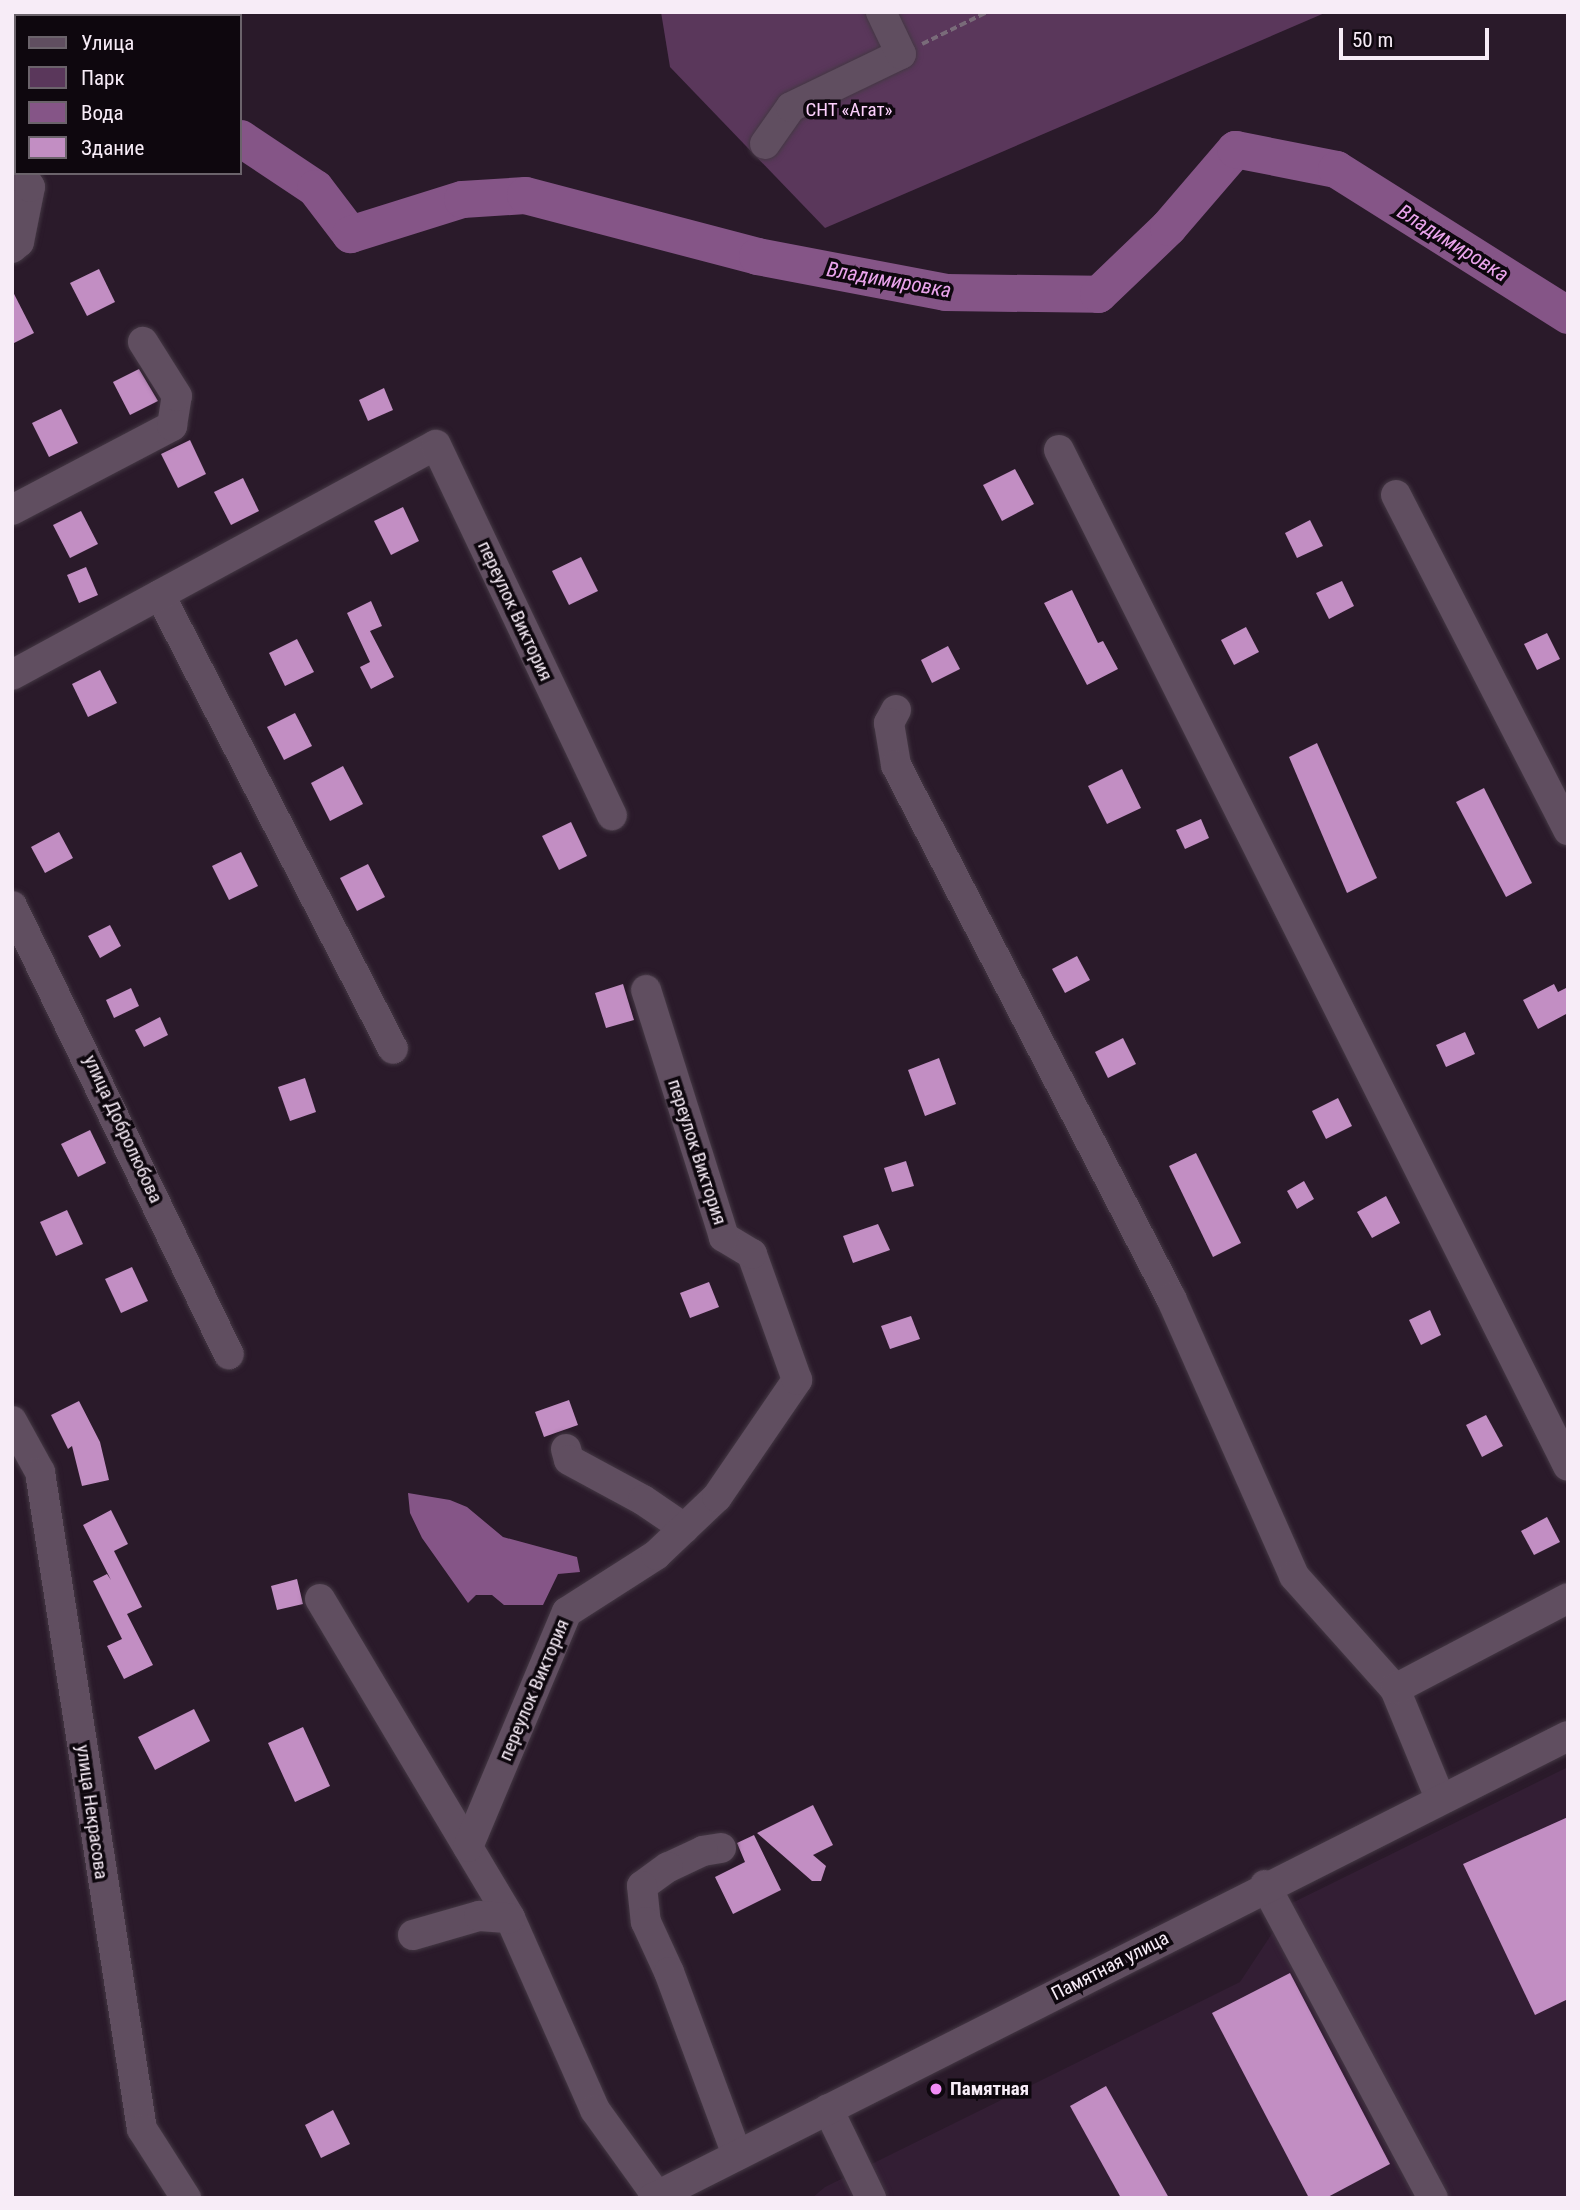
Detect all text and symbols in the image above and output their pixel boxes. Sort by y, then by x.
legend [14,14,242,175]
scale bar [1342,14,1492,58]
text: 50 m [1352,28,1393,52]
text: Улица [81,31,134,55]
text: Парк [81,66,125,90]
park label: СНТ «Агат» [805,99,893,121]
text: Вода [81,101,124,125]
text: Здание [81,136,144,160]
water label: Владимировка [1393,199,1513,287]
water label: Владимировка [825,257,953,303]
street label: переулок Виктория [473,537,557,685]
street label: улица Добролюбова [79,1051,167,1207]
street label: переулок Виктория [663,1076,731,1228]
street label: переулок Виктория [494,1616,574,1764]
street label: улица Некрасова [71,1743,113,1881]
street label: Памятная улица [1047,1927,1173,2005]
place label: Памятная [950,2078,1029,2100]
marker: Памятная [928,2081,944,2097]

